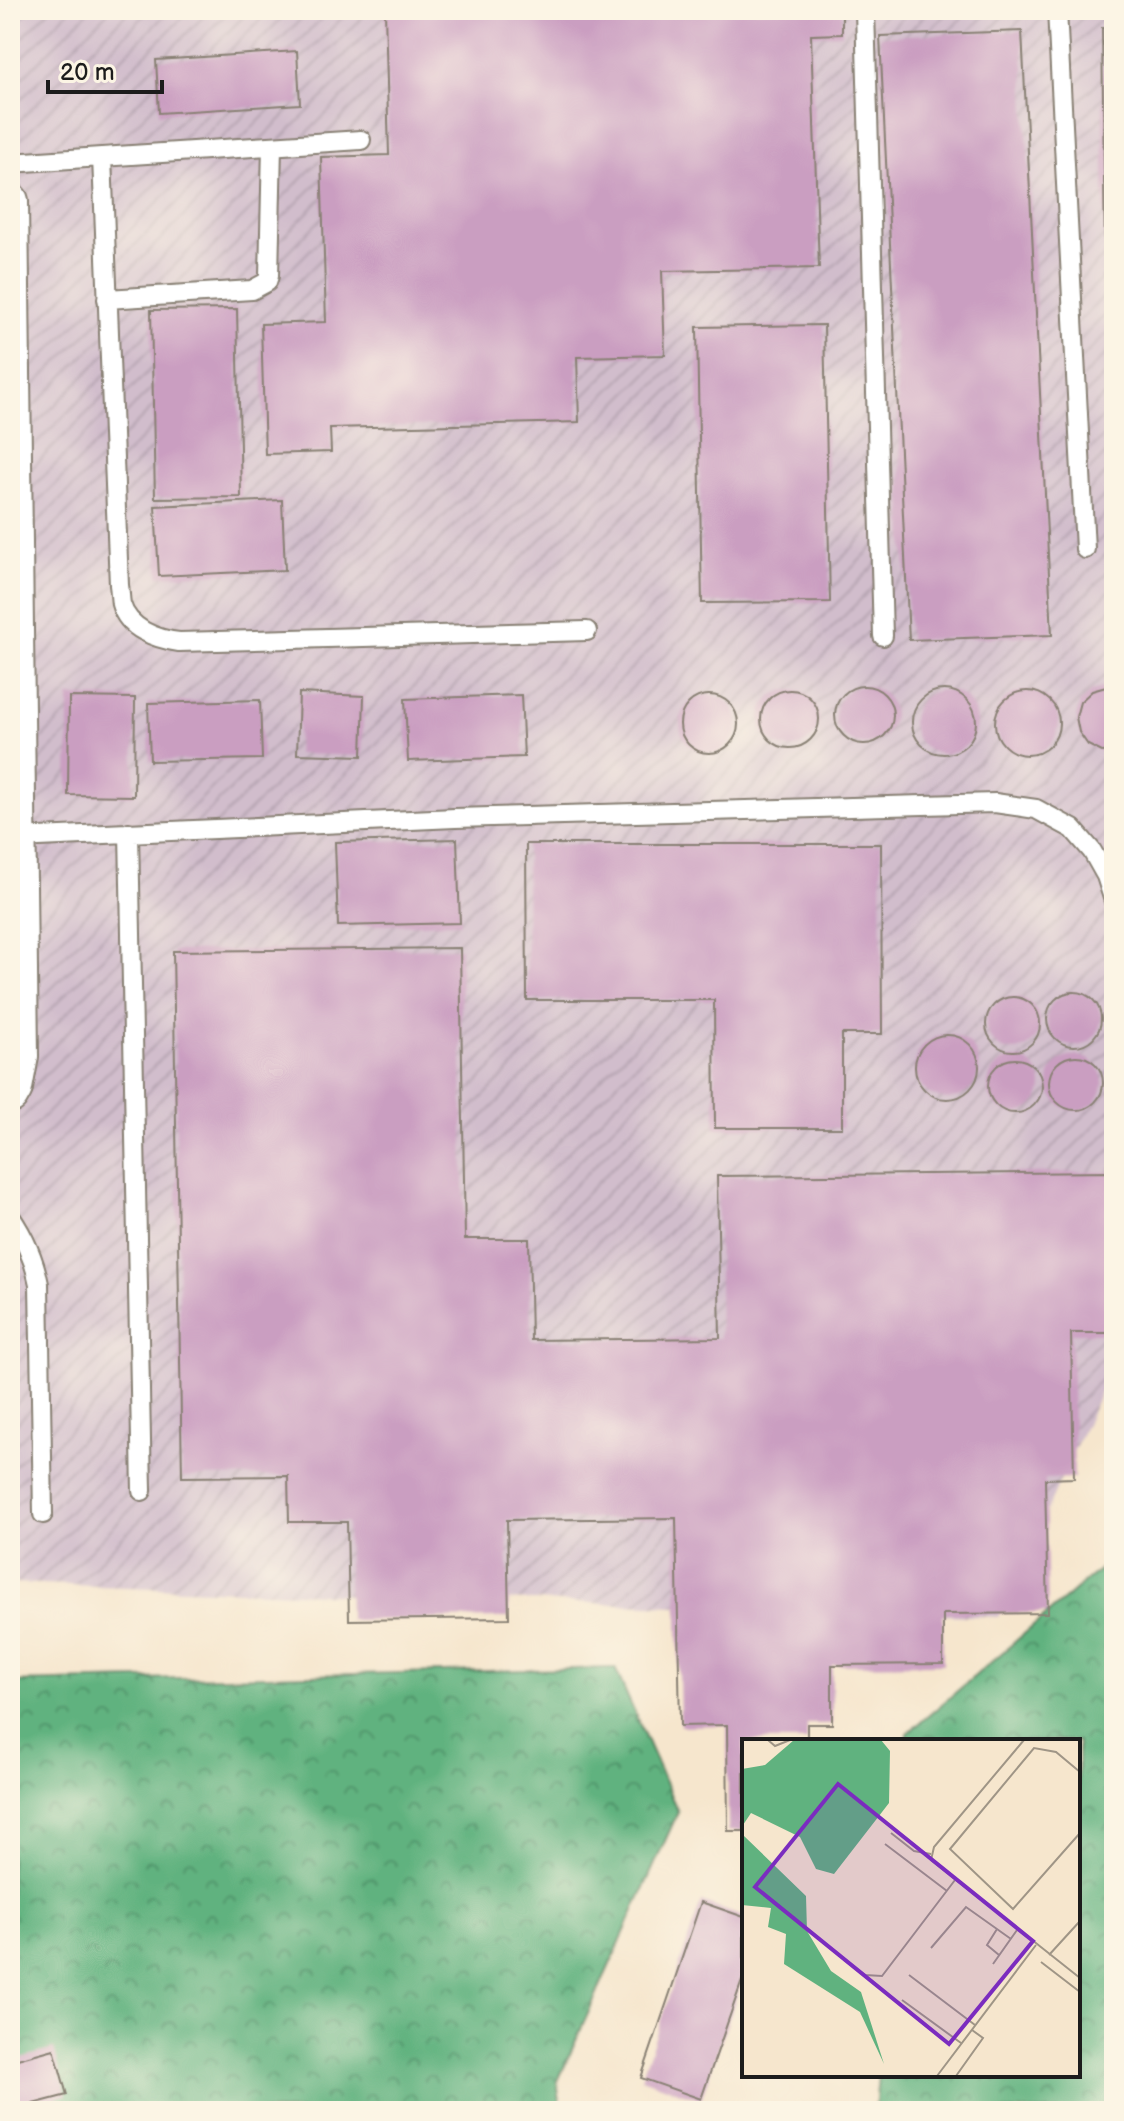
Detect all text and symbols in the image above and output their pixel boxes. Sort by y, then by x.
scale bar [48,44,162,94]
text: 20 m [60,58,115,87]
inset map [742,1739,1080,2077]

